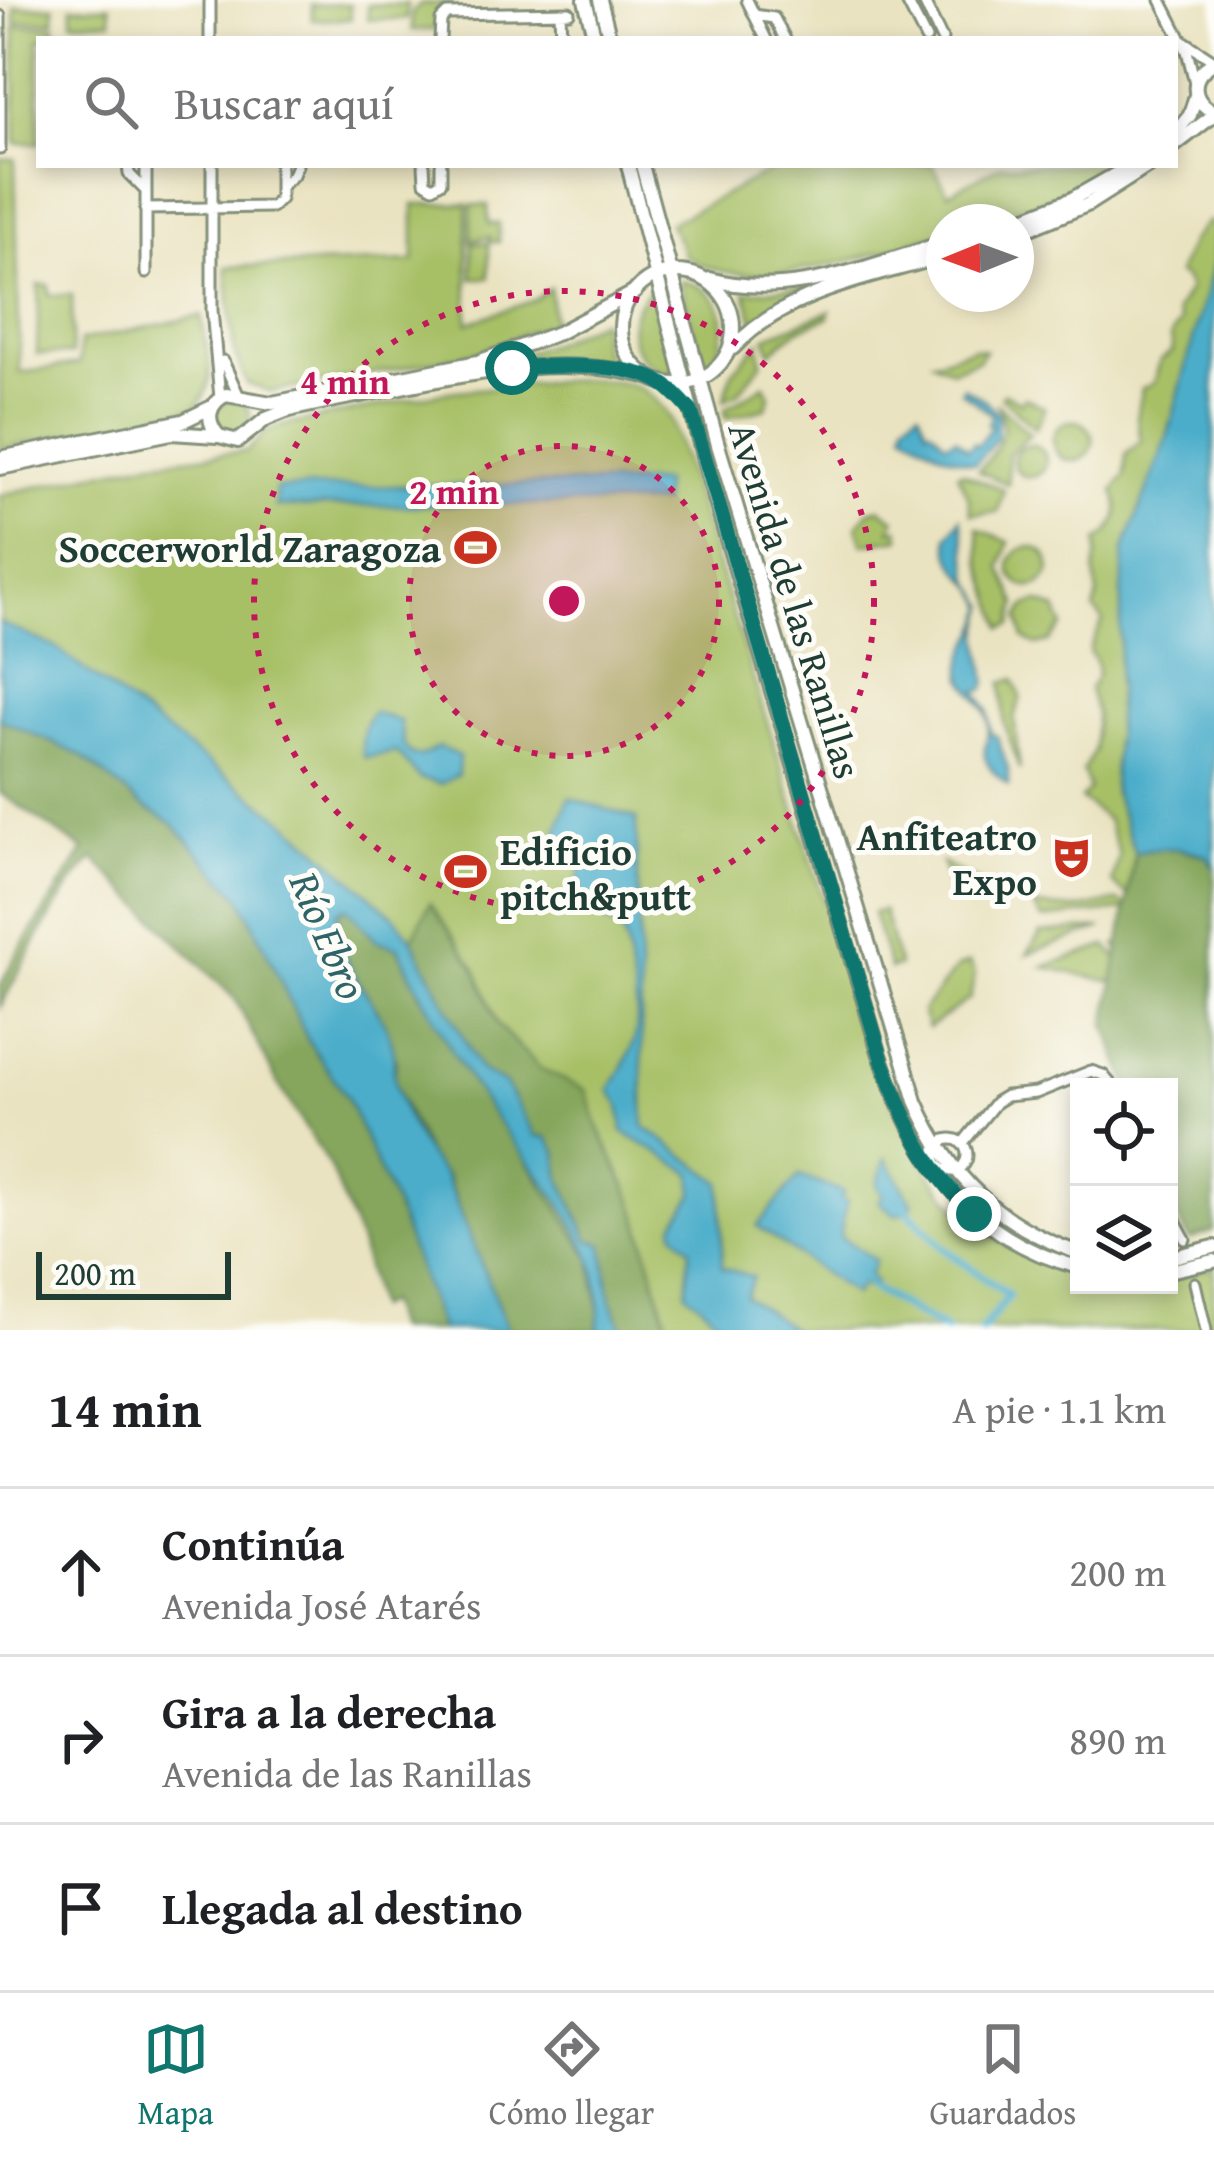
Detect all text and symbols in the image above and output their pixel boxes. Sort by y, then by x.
search box [36,36,1178,168]
icon: search [78,69,144,135]
text: Buscar aquí [174,70,393,135]
north arrow [926,204,1034,312]
route start [485,341,539,395]
text: 4 min [300,354,390,407]
street label: Avenida de las Ranillas [715,415,877,785]
text: 2 min [409,464,499,517]
place label: Soccerworld Zaragoza [59,519,441,576]
sports icon: Soccerworld Zaragoza [452,524,498,570]
centre of rings [543,580,585,622]
place label: Anfiteatro Expo [857,807,1037,909]
place label: Edificio pitch&putt [500,822,691,924]
theatre icon: Anfiteatro Expo [1048,834,1094,880]
sports icon: Edificio pitch&putt [443,849,489,895]
water label: Río Ebro [275,861,383,1008]
map controls [1070,1078,1178,1294]
button: locate [1070,1078,1178,1186]
button: layers [1070,1186,1178,1294]
route end [947,1187,1001,1241]
scale bar [36,1246,231,1299]
text: 200 m [54,1249,136,1297]
text: 14 min [48,1371,202,1446]
text: A pie · 1.1 km [953,1380,1166,1437]
text: Continúa [162,1511,344,1576]
icon: ahead [48,1539,114,1605]
text: 200 m [1069,1543,1166,1600]
text: Avenida José Atarés [162,1576,481,1633]
text: Gira a la derecha [162,1679,496,1744]
icon: right [48,1707,114,1773]
text: 890 m [1069,1711,1166,1768]
text: Avenida de las Ranillas [162,1744,532,1801]
icon: arrive [48,1875,114,1941]
text: Llegada al destino [162,1875,523,1940]
tab: Mapa [138,2016,214,2136]
tab: Cómo llegar [489,2016,654,2136]
tab: Guardados [929,2016,1076,2136]

